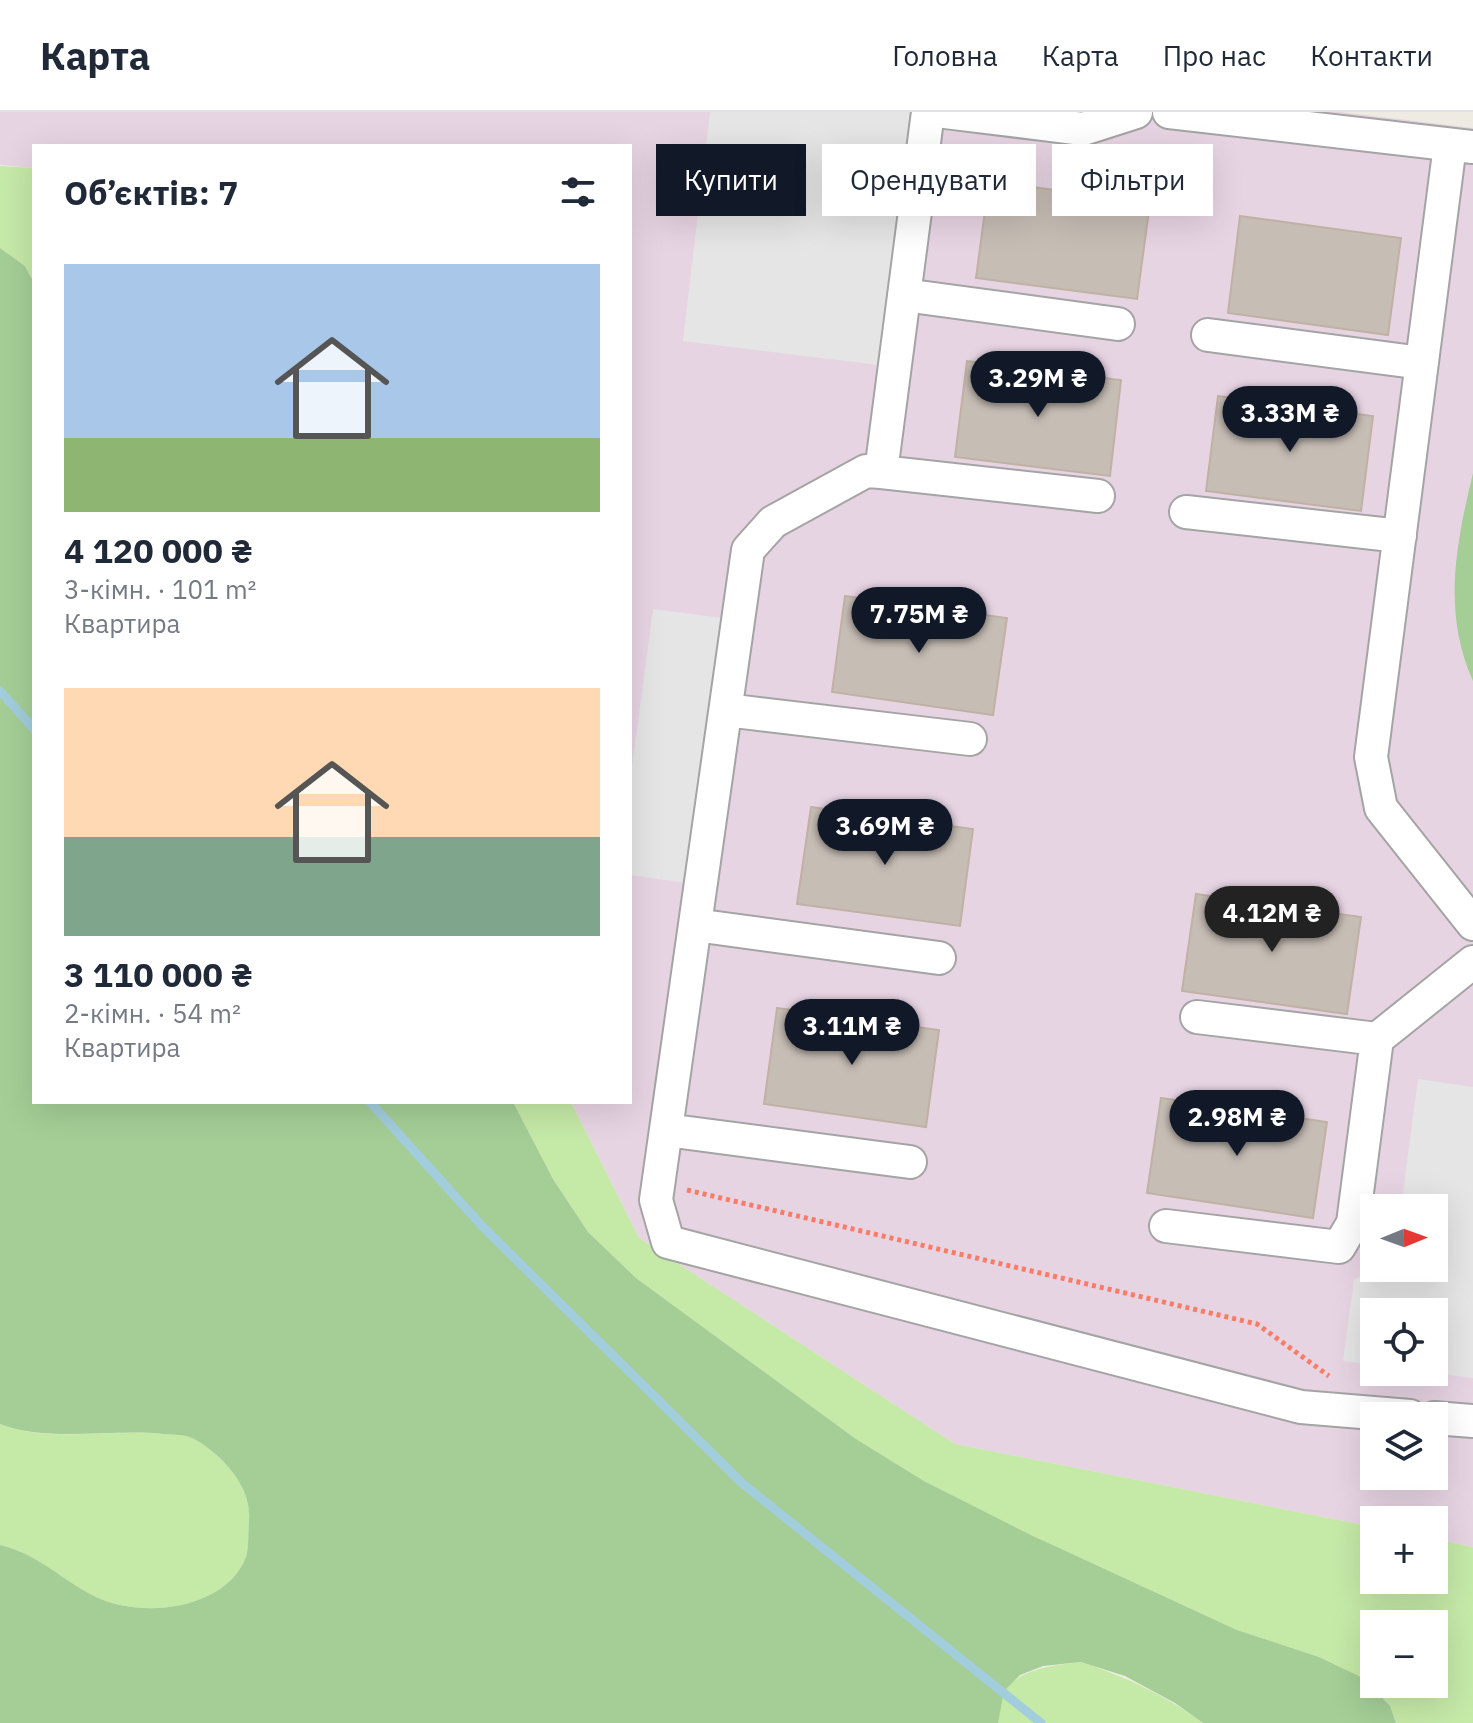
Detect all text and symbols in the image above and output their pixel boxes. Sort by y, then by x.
text: Карта [40,31,150,80]
text: Головна [892,37,998,74]
text: Карта [1042,37,1119,74]
text: Про нас [1163,37,1266,74]
text: Контакти [1310,37,1433,74]
chip: Купити [656,144,806,216]
chip: Орендувати [822,144,1036,216]
chip: Фільтри [1052,144,1213,216]
text: Об’єктів: 7 [64,170,238,214]
icon: filters [556,170,600,214]
icon: home [260,316,404,460]
pin: 3.29M ₴ [964,351,1112,419]
text: 3.29M ₴ [988,360,1088,394]
pin: 3.33M ₴ [1216,386,1364,454]
text: 3.33M ₴ [1240,395,1340,429]
text: 4 120 000 ₴ [64,528,253,572]
text: 3-кімн. · 101 m² [64,572,257,606]
pin: 7.75M ₴ [845,587,993,655]
text: 7.75M ₴ [869,596,969,630]
text: Квартира [64,606,181,640]
icon: home [260,740,404,884]
pin: 3.69M ₴ [811,799,959,867]
text: 3.69M ₴ [835,808,935,842]
pin: 4.12M ₴ [1198,886,1346,954]
text: 4.12M ₴ [1222,895,1322,929]
text: 3 110 000 ₴ [64,952,253,996]
text: 2-кімн. · 54 m² [64,996,241,1030]
pin: 3.11M ₴ [778,999,926,1067]
text: 3.11M ₴ [802,1008,902,1042]
text: Квартира [64,1030,181,1064]
pin: 2.98M ₴ [1163,1090,1311,1158]
text: 2.98M ₴ [1187,1099,1287,1133]
north arrow [1360,1194,1448,1282]
map controls [1360,1194,1448,1698]
button: locate [1360,1298,1448,1386]
button: layers [1360,1402,1448,1490]
button: + [1360,1506,1448,1594]
button: − [1360,1610,1448,1698]

